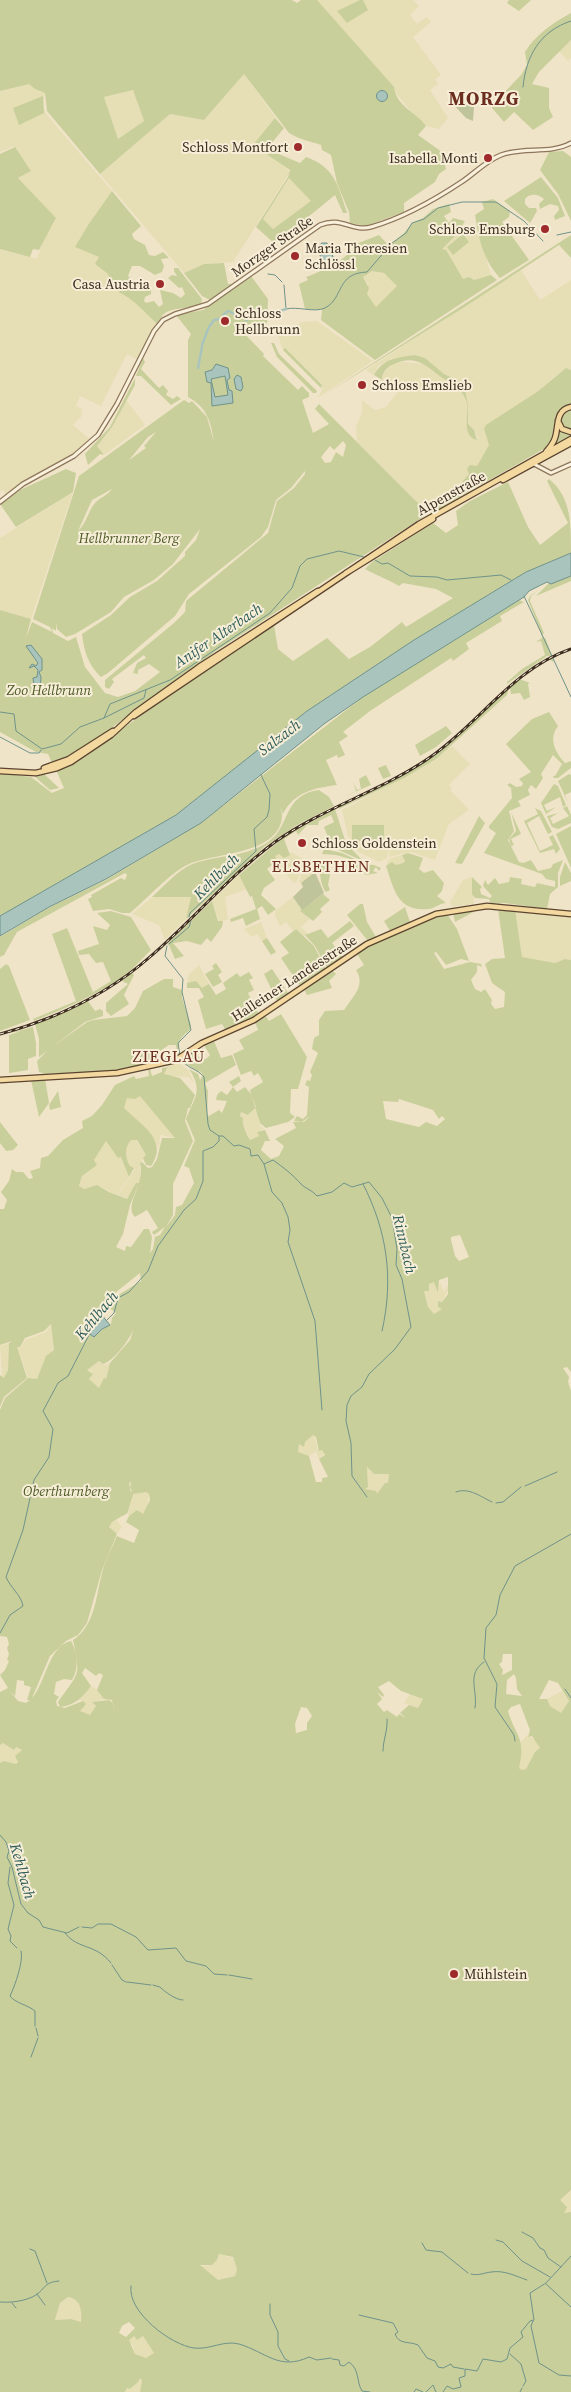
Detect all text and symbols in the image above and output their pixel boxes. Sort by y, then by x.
district label: MORZG [448,85,520,111]
place label: Schloss Montfort [182,137,288,157]
marker: Schloss Montfort [292,141,304,153]
place label: Isabella Monti [389,148,478,168]
marker: Isabella Monti [482,152,494,164]
street label: Morzger Straße [227,210,317,282]
place label: Schloss Emsburg [429,219,535,239]
marker: Schloss Emsburg [539,223,551,235]
place label: Maria Theresien Schlössl [305,238,408,274]
marker: Maria Theresien Schlössl [289,250,301,262]
place label: Casa Austria [73,274,151,294]
marker: Casa Austria [154,278,166,290]
place label: Schloss Hellbrunn [235,303,301,339]
marker: Schloss Hellbrunn [219,315,231,327]
place label: Schloss Emslieb [372,375,472,395]
marker: Schloss Emslieb [356,379,368,391]
street label: Alpenstraße [413,466,489,520]
park label: Hellbrunner Berg [78,528,181,548]
water label: Anifer Alterbach [169,598,266,673]
park label: Zoo Hellbrunn [6,680,91,700]
water label: Salzach [253,714,305,760]
place label: Schloss Goldenstein [312,833,437,853]
marker: Schloss Goldenstein [296,837,308,849]
water label: Kehlbach [188,848,244,904]
district label: ELSBETHEN [272,855,370,877]
street label: Halleiner Landesstraße [227,930,361,1026]
district label: ZIEGLAU [133,1045,205,1067]
water label: Rinnbach [388,1211,422,1276]
water label: Kehlbach [69,1286,122,1344]
park label: Oberthurnberg [23,1481,110,1501]
water label: Kehlbach [5,1840,41,1901]
place label: Mühlstein [464,1964,528,1984]
marker: Mühlstein [448,1968,460,1980]

